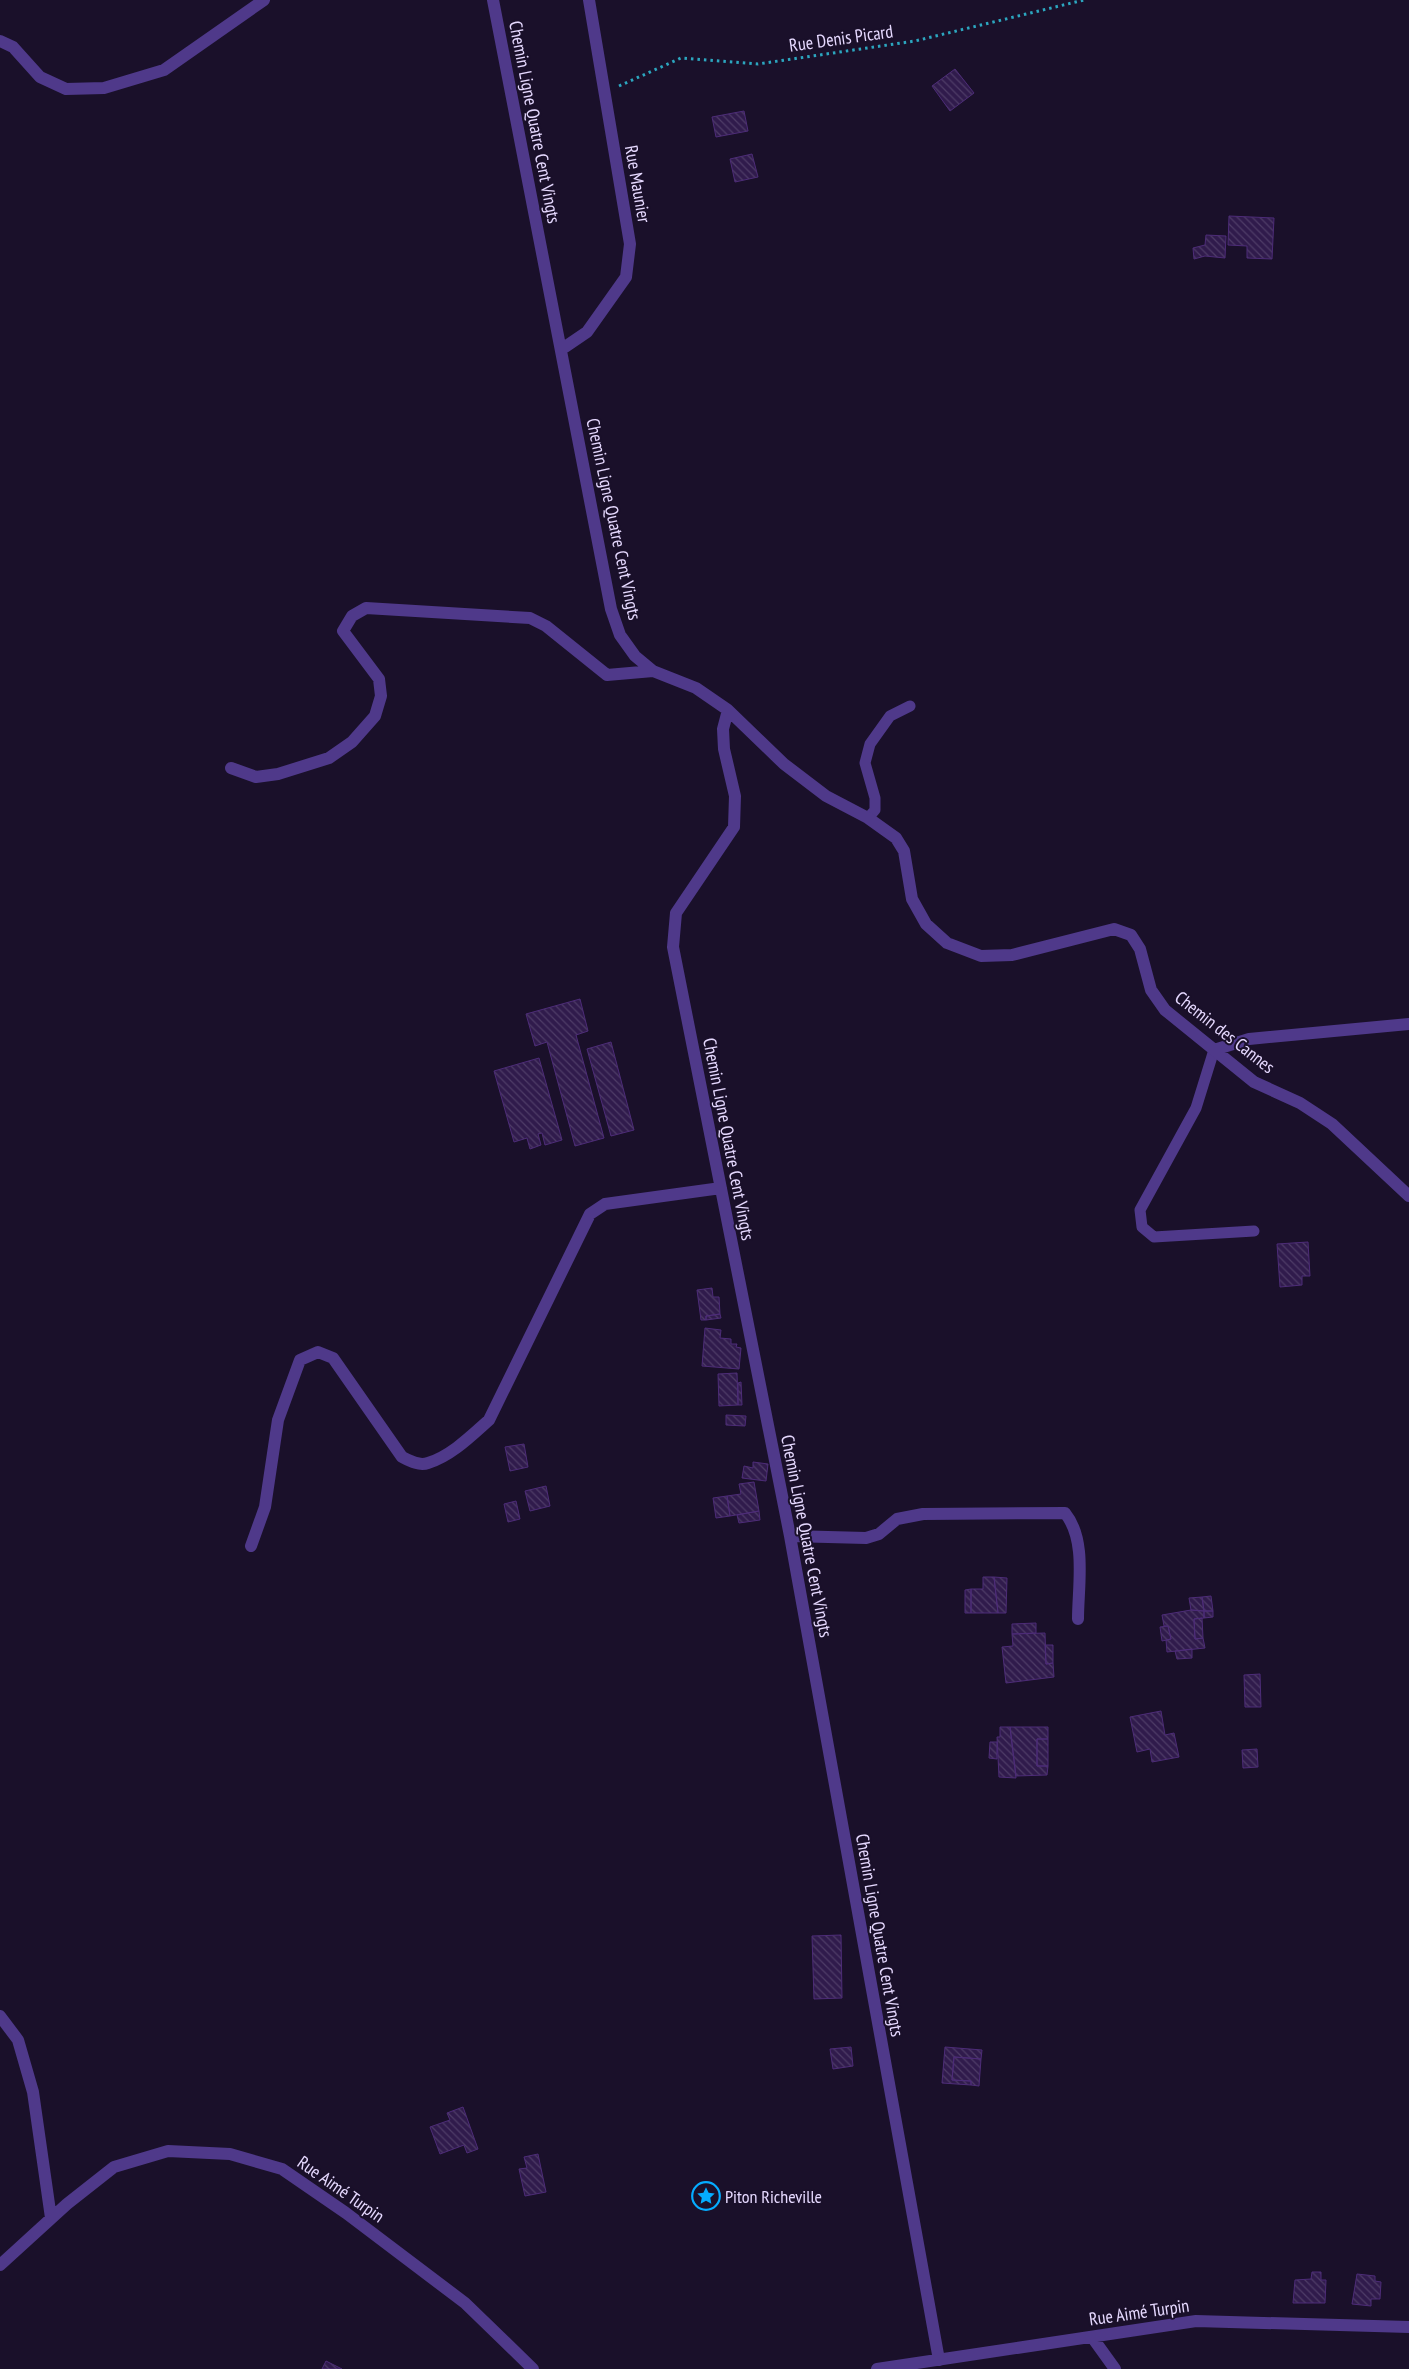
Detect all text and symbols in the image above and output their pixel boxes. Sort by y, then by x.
street label: Chemin Ligne Quatre Cent Vingts [504,19,566,225]
street label: Rue Denis Picard [788,19,894,57]
street label: Rue Maunier [620,143,656,225]
street label: Chemin Ligne Quatre Cent Vingts [581,416,647,622]
street label: Chemin des Cannes [1170,986,1280,1078]
street label: Chemin Ligne Quatre Cent Vingts [698,1036,760,1242]
street label: Chemin Ligne Quatre Cent Vingts [776,1433,838,1639]
street label: Chemin Ligne Quatre Cent Vingts [851,1832,909,2038]
street label: Rue Aimé Turpin [293,2151,389,2227]
place icon: Piton Richeville [691,2181,721,2211]
place label: Piton Richeville [725,2185,822,2208]
street label: Rue Aimé Turpin [1087,2294,1191,2330]

